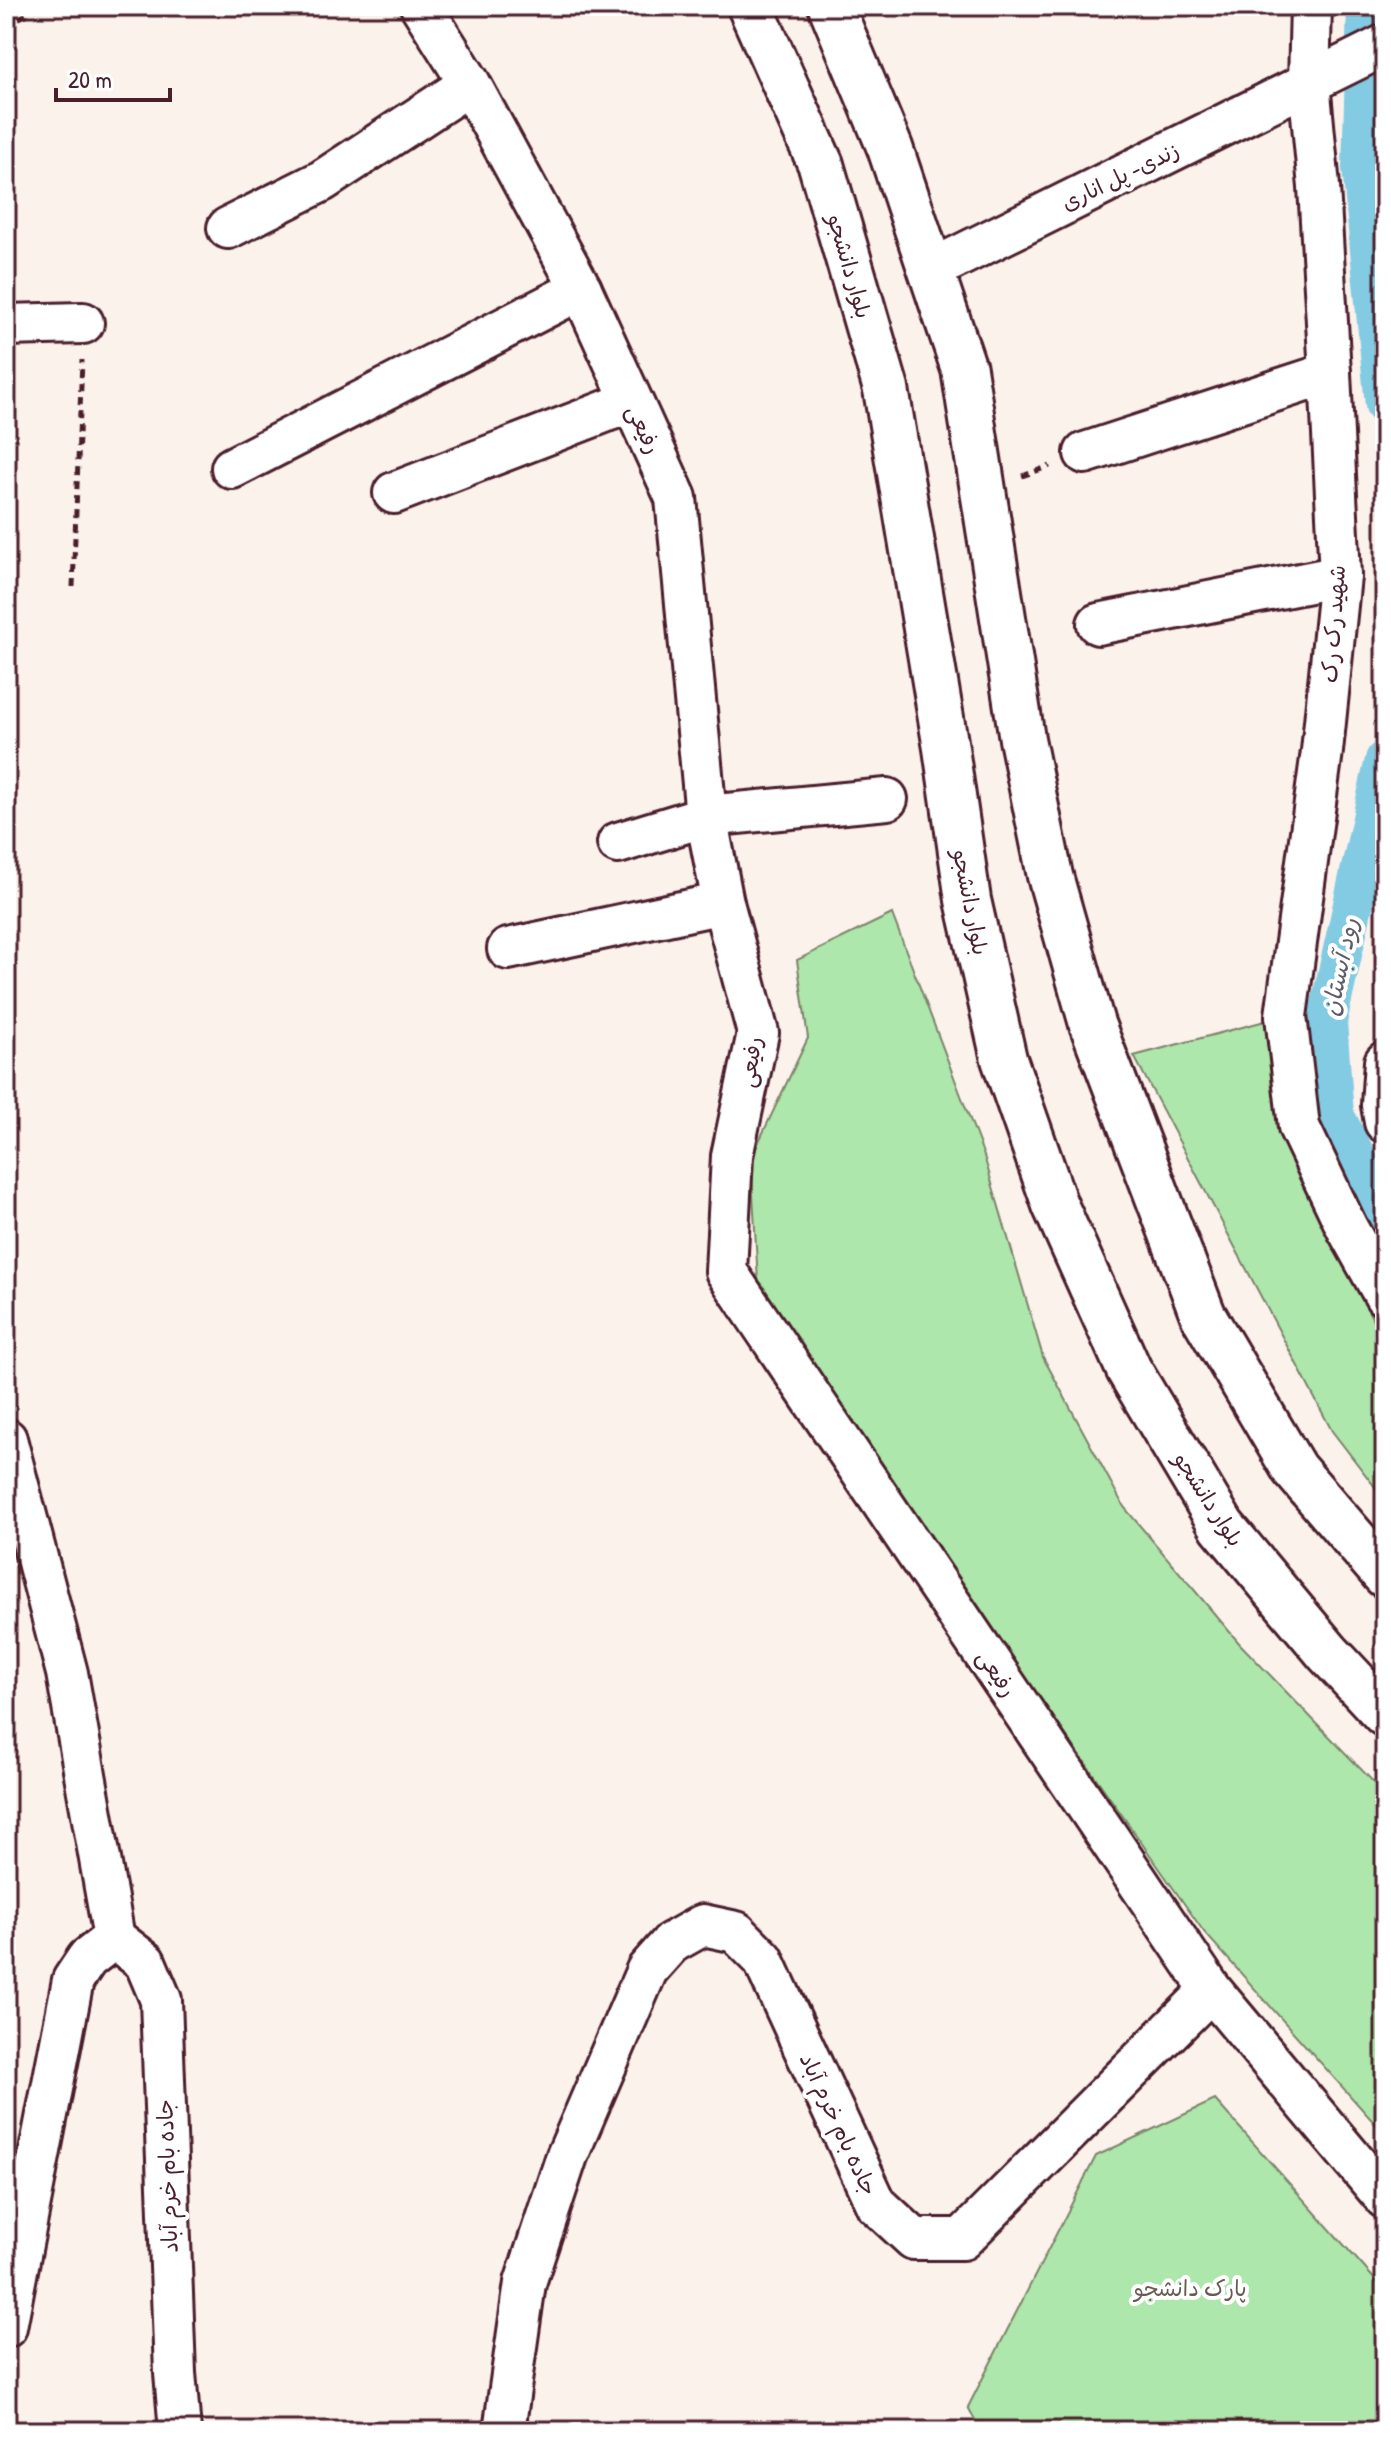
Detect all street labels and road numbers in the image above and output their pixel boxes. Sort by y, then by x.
street label: زندی- پل اناری [1056,135,1184,217]
street label: بلوار دانشجو [820,209,879,322]
street label: رفیعی [620,400,668,458]
street label: شهید رک رک [1314,564,1352,684]
street label: بلوار دانشجو [946,845,996,958]
street label: رفیعی [731,1034,769,1090]
street label: بلوار دانشجو [1167,1445,1251,1552]
street label: رفیعی [970,1643,1024,1703]
street label: جاده بام خرم آباد [790,2048,885,2201]
street label: جاده بام خرم آباد [149,2099,188,2253]

